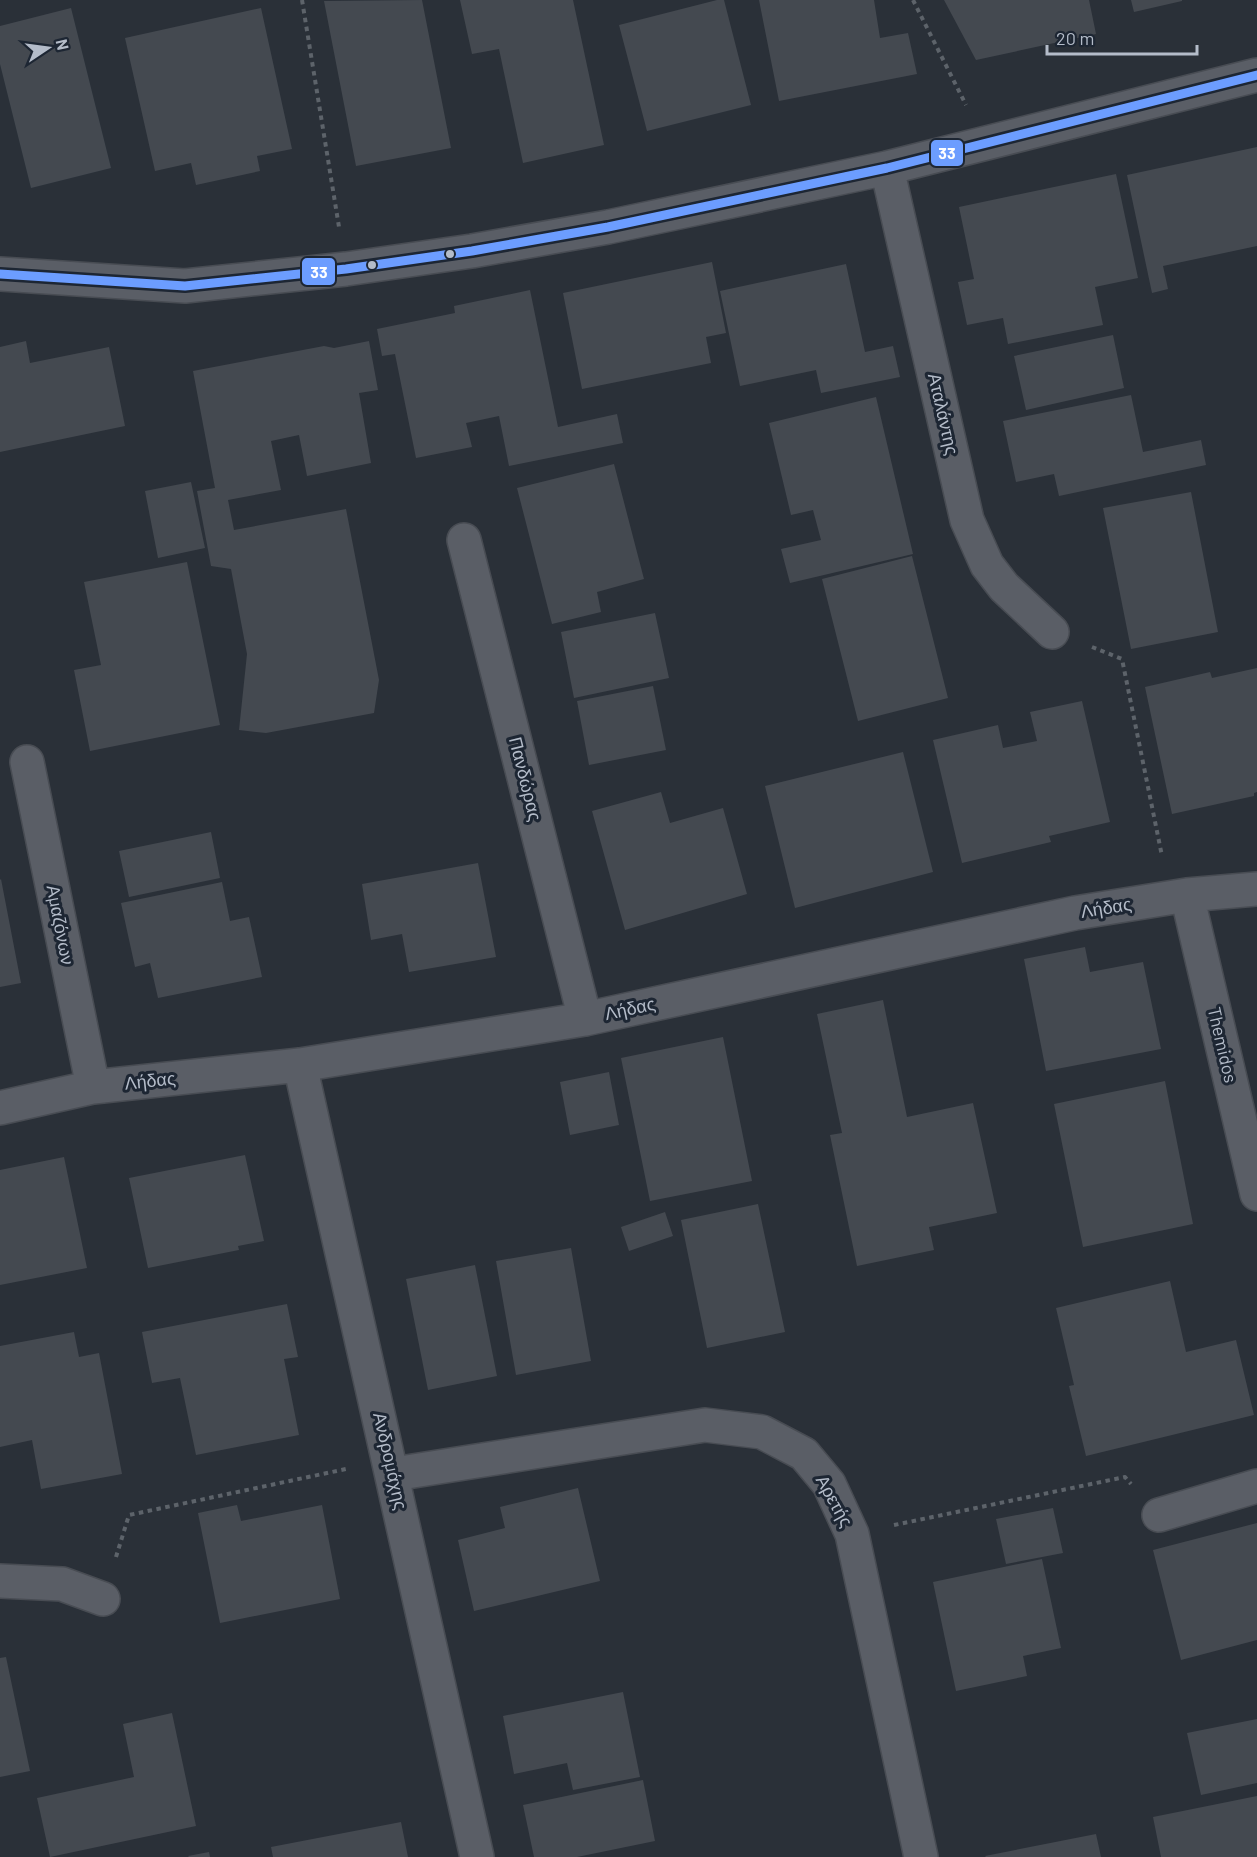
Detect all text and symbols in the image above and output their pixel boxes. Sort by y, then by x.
north arrow [18,18,78,78]
scale bar [1047,18,1197,56]
text: 20 m [1056,27,1094,49]
text: N [53,37,74,52]
line badge: 33 [930,139,964,167]
text: 33 [938,143,956,162]
unlabelled marker [444,248,456,260]
line badge: 33 [301,257,336,286]
unlabelled marker [366,259,378,271]
text: 33 [310,262,328,281]
street label: Αταλάντης [924,371,964,457]
street label: Πανδώρας [505,734,547,823]
street label: Αμαζόνων [42,883,80,967]
street label: Λήδας [1079,892,1133,922]
street label: Λήδας [602,992,657,1024]
street label: Themidos [1204,1005,1242,1085]
street label: Λήδας [123,1066,177,1094]
street label: Ανδρομάχης [369,1410,413,1512]
street label: Αρετής [812,1471,858,1531]

